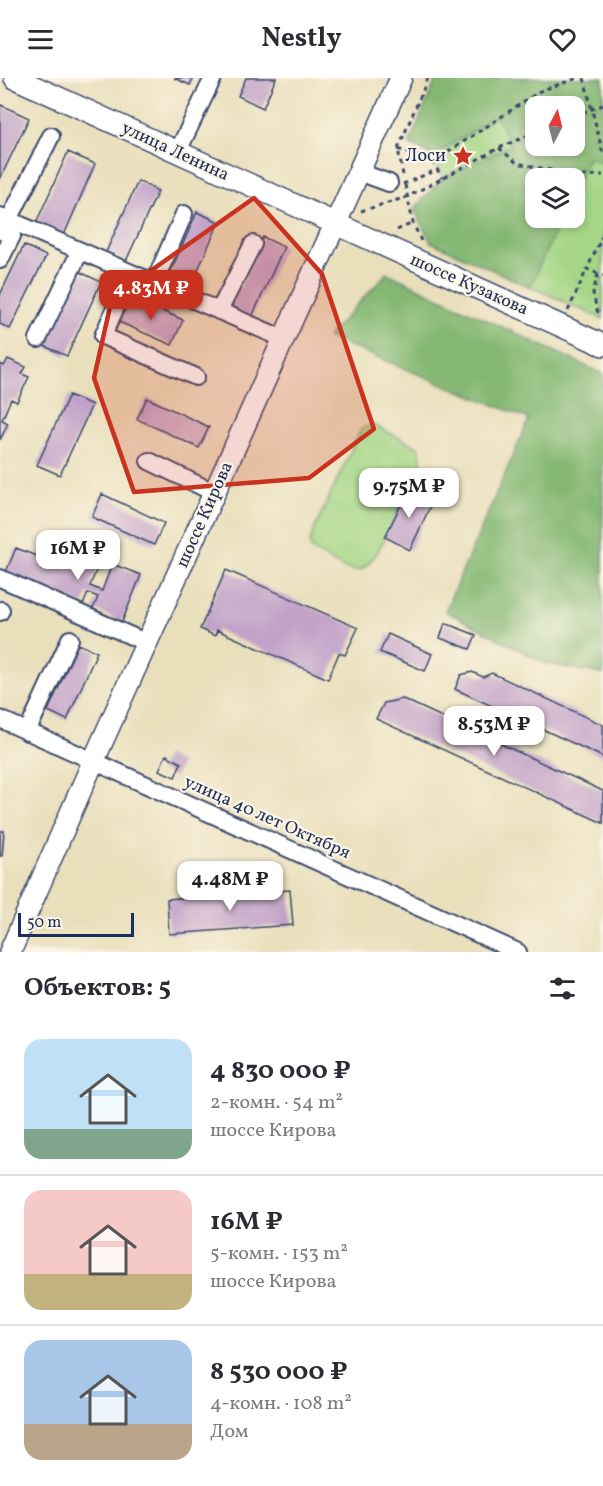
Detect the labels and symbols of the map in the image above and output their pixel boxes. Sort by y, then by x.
north arrow [525,96,585,156]
street label: улица Ленина [117,116,233,188]
place label: Лоси [405,144,446,169]
place icon: Лоси [451,144,475,168]
street label: шоссе Кузакова [406,248,532,322]
pin: 4.83M ₽ [96,270,206,321]
street label: шоссе Кирова [170,458,240,572]
pin: 9.75M ₽ [354,468,464,519]
pin: 16M ₽ [36,530,120,581]
pin: 8.53M ₽ [439,706,549,757]
street label: улица 40 лет Октября [180,770,354,866]
pin: 4.48M ₽ [175,861,285,912]
scale bar [18,910,134,938]

